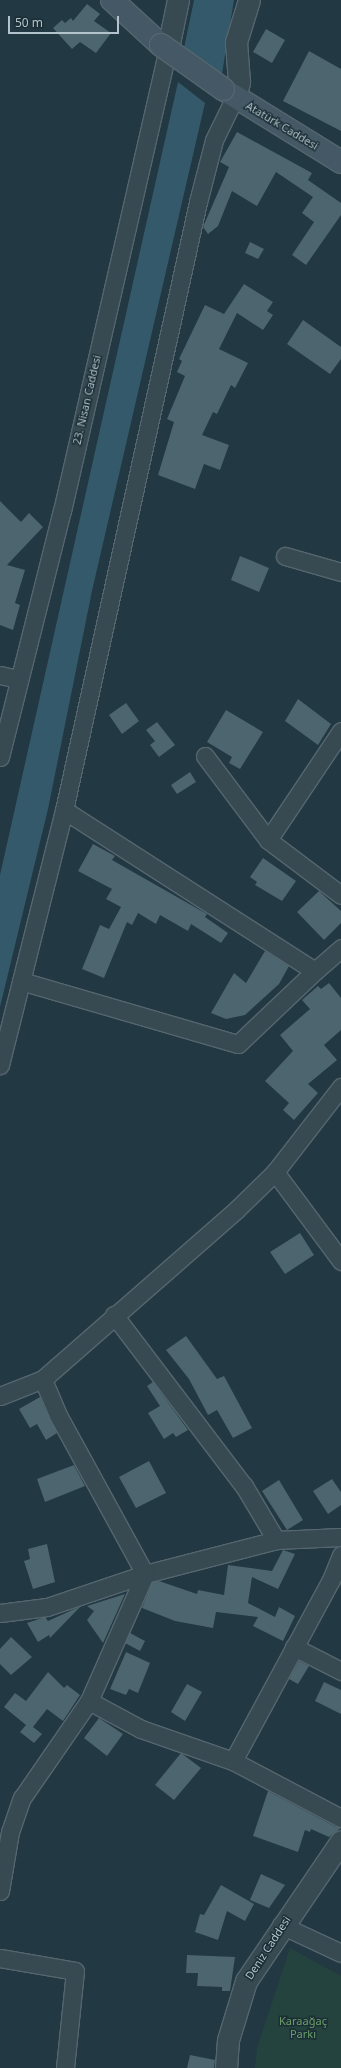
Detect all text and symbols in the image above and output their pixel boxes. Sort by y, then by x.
scale bar [10,8,121,34]
text: 50 m [15,14,43,31]
street label: Atatürk Caddesi [243,99,321,153]
street label: 23. Nisan Caddesi [70,354,104,446]
street label: Deniz Caddesi [243,1914,293,1982]
park label: Karaağaç Parkı [279,2015,327,2041]

